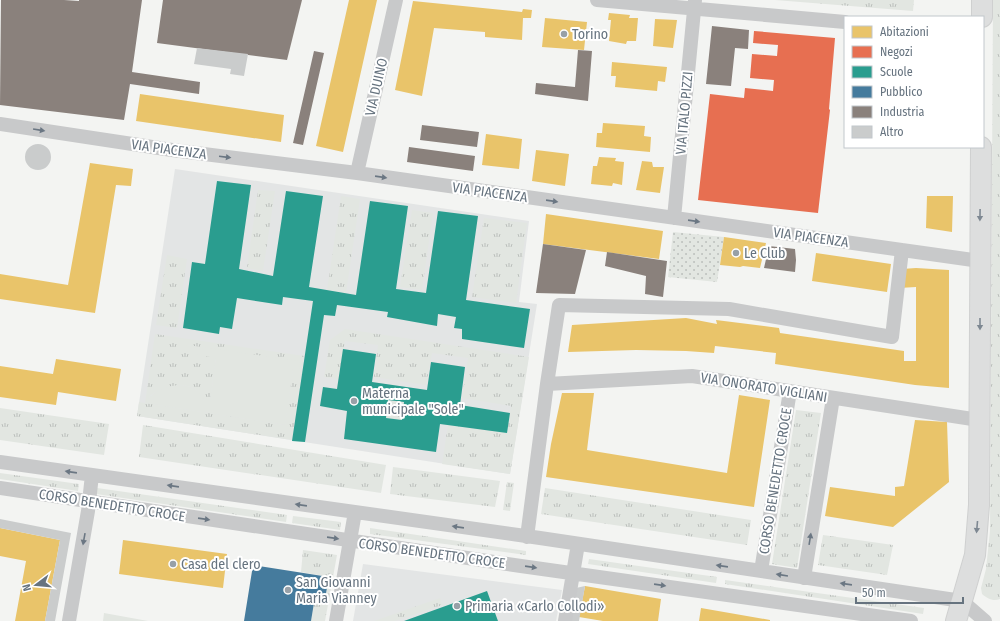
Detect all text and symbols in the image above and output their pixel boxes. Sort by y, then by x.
legend [844,16,984,148]
text: Abitazioni [880,25,929,39]
place label: Torino [572,26,608,43]
marker: Torino [559,29,569,39]
text: Negozi [880,45,913,59]
street label: VIA DUINO [362,56,391,118]
text: Scuole [880,65,913,79]
street label: VIA ITALO PIZZI [672,71,697,155]
text: Pubblico [880,85,922,99]
text: Industria [880,105,924,119]
text: Altro [880,125,904,139]
one-way arrow [32,127,45,133]
street label: VIA PIACENZA [130,136,208,163]
one-way arrow [219,153,231,160]
one-way arrow [375,174,387,180]
street label: VIA PIACENZA [451,179,529,206]
one-way arrow [546,198,558,204]
one-way arrow [977,209,983,222]
one-way arrow [688,218,700,224]
street label: VIA PIACENZA [772,224,850,251]
place label: Le Club [744,245,786,262]
marker: Le Club [731,248,741,258]
one-way arrow [977,318,983,331]
street label: VIA ONORATO VIGLIANI [699,369,829,406]
place label: Materna municipale "Sole" [362,385,464,418]
marker: Materna municipale "Sole" [349,396,359,406]
street label: CORSO BENEDETTO CROCE [756,406,796,555]
one-way arrow [65,469,77,475]
one-way arrow [167,483,179,489]
street label: CORSO BENEDETTO CROCE [38,486,187,526]
one-way arrow [295,501,307,508]
one-way arrow [198,516,211,522]
one-way arrow [974,521,980,533]
one-way arrow [452,524,464,530]
one-way arrow [80,533,86,545]
one-way arrow [807,533,813,545]
one-way arrow [327,535,339,541]
street label: CORSO BENEDETTO CROCE [358,535,507,572]
place label: Casa del clero [181,556,261,573]
marker: Casa del clero [168,559,178,569]
one-way arrow [716,563,728,569]
one-way arrow [525,564,537,570]
north arrow [16,565,56,605]
one-way arrow [776,571,788,577]
place label: San Giovanni Maria Vianney [296,574,378,607]
scale bar [856,579,963,605]
one-way arrow [840,581,852,587]
one-way arrow [654,582,666,588]
text: N [20,583,34,593]
marker: San Giovanni Maria Vianney [283,585,293,595]
text: 50 m [862,586,886,600]
place label: Primaria «Carlo Collodi» [465,598,605,615]
marker: Primaria «Carlo Collodi» [452,601,462,611]

